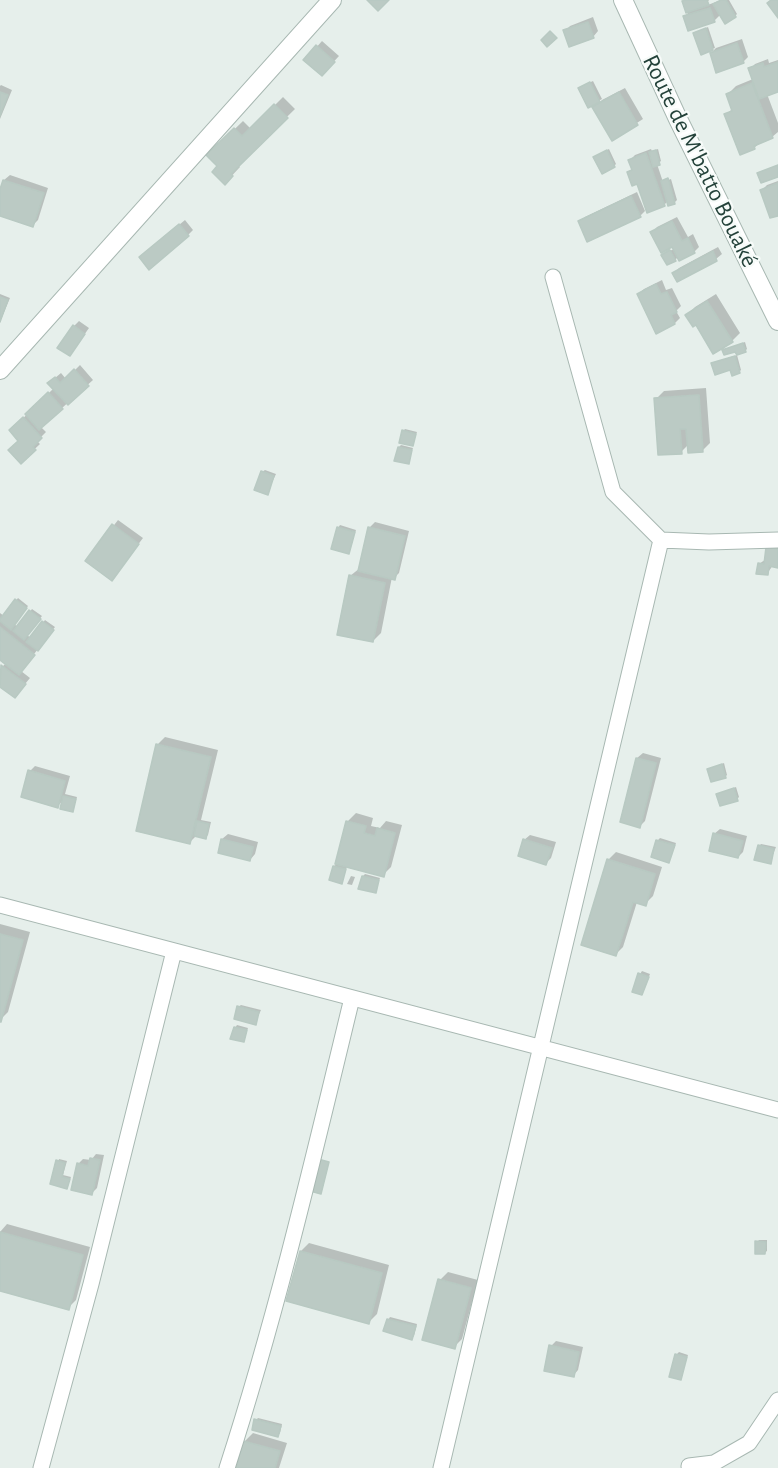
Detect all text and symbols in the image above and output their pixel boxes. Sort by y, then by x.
street label: Route de M'batto Bouaké [636,50,764,272]

